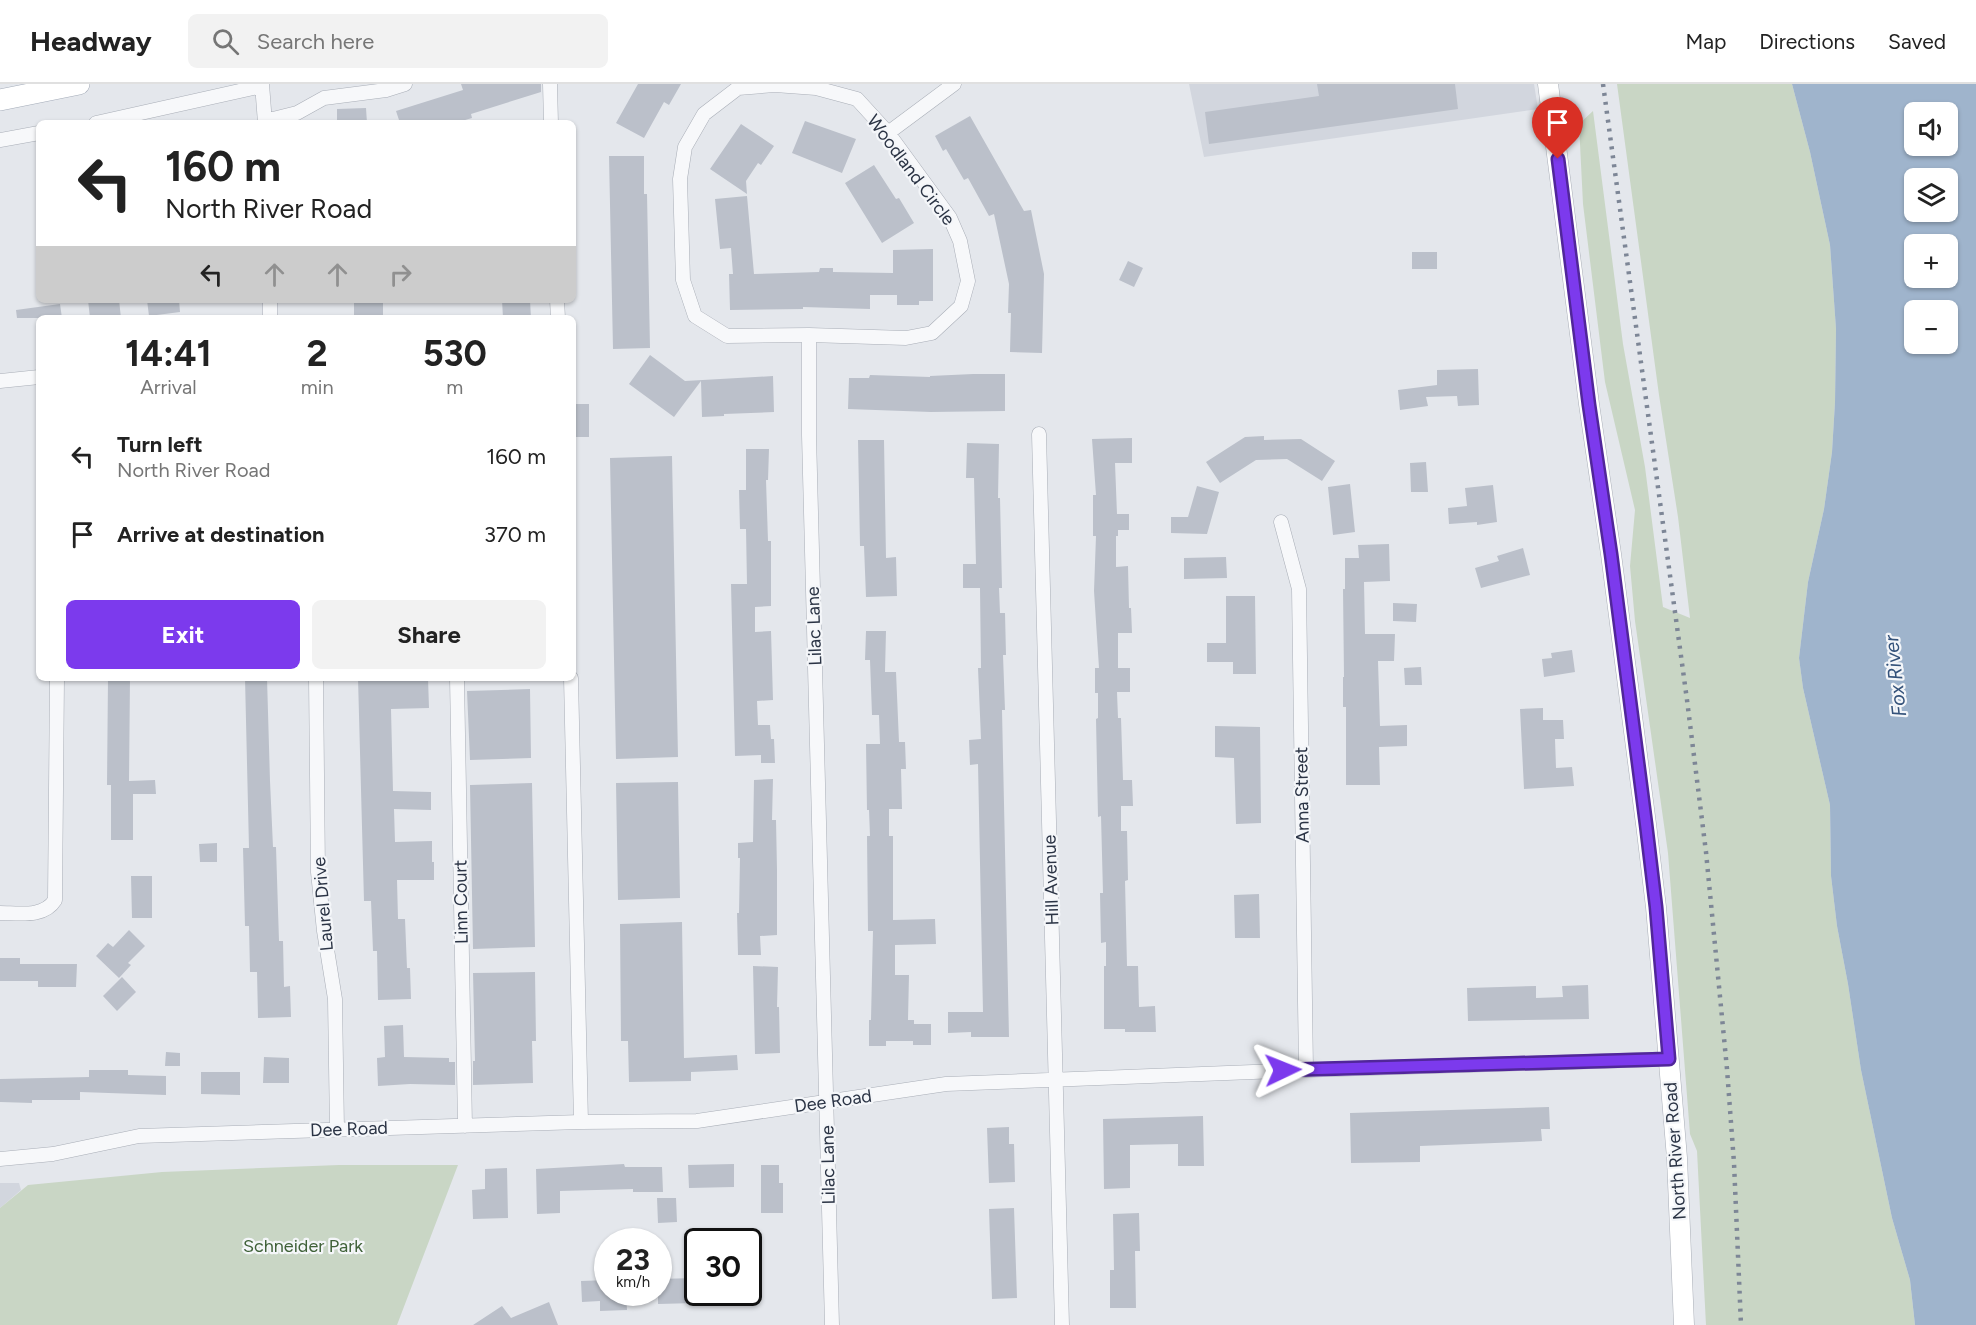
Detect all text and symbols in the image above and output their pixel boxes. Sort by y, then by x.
search box [188,14,608,68]
text: Headway [30,24,152,58]
icon: search [209,25,242,58]
text: Search here [257,28,374,55]
text: Map [1685,29,1726,54]
text: Directions [1759,29,1855,54]
text: Saved [1888,29,1946,54]
pin [1532,97,1583,159]
map controls [1904,102,1958,354]
button: sound [1904,102,1958,156]
icon: arrive [1541,106,1574,139]
street label: Woodland Circle [862,110,960,230]
text: 160 m [165,141,281,192]
icon: left [66,144,144,222]
button: layers [1904,168,1958,222]
text: North River Road [165,192,372,225]
button: + [1904,234,1958,288]
icon: left [195,258,228,291]
icon: ahead [258,258,291,291]
icon: ahead [321,258,354,291]
icon: right [384,258,417,291]
button: − [1904,300,1958,354]
text: 14:41 [125,332,212,375]
text: 2 [307,332,328,375]
text: 530 [423,332,487,375]
text: Arrival [140,375,197,399]
text: min [301,375,334,399]
text: m [446,375,463,399]
text: Turn left [117,431,203,458]
icon: left [66,440,99,473]
text: 160 m [486,443,546,470]
text: North River Road [117,458,271,482]
icon: arrive [66,518,99,551]
text: Arrive at destination [117,521,325,548]
text: 370 m [484,521,546,548]
street label: Lilac Lane [802,586,826,666]
button: Exit [66,600,300,669]
button: Share [312,600,546,669]
water label: Fox River [1879,633,1911,718]
street label: Anna Street [1290,746,1314,843]
street label: Hill Avenue [1038,834,1064,926]
street label: Laurel Drive [308,856,338,952]
street label: Linn Court [449,859,473,944]
position arrow [1251,1038,1315,1102]
street label: North River Road [1659,1081,1691,1221]
street label: Dee Road [793,1085,873,1117]
street label: Dee Road [310,1117,388,1141]
street label: Lilac Lane [816,1125,840,1205]
speed limit sign: 30 [684,1228,762,1306]
park label: Schneider Park [243,1235,363,1257]
text: 23 [616,1241,650,1278]
text: km/h [616,1273,650,1291]

